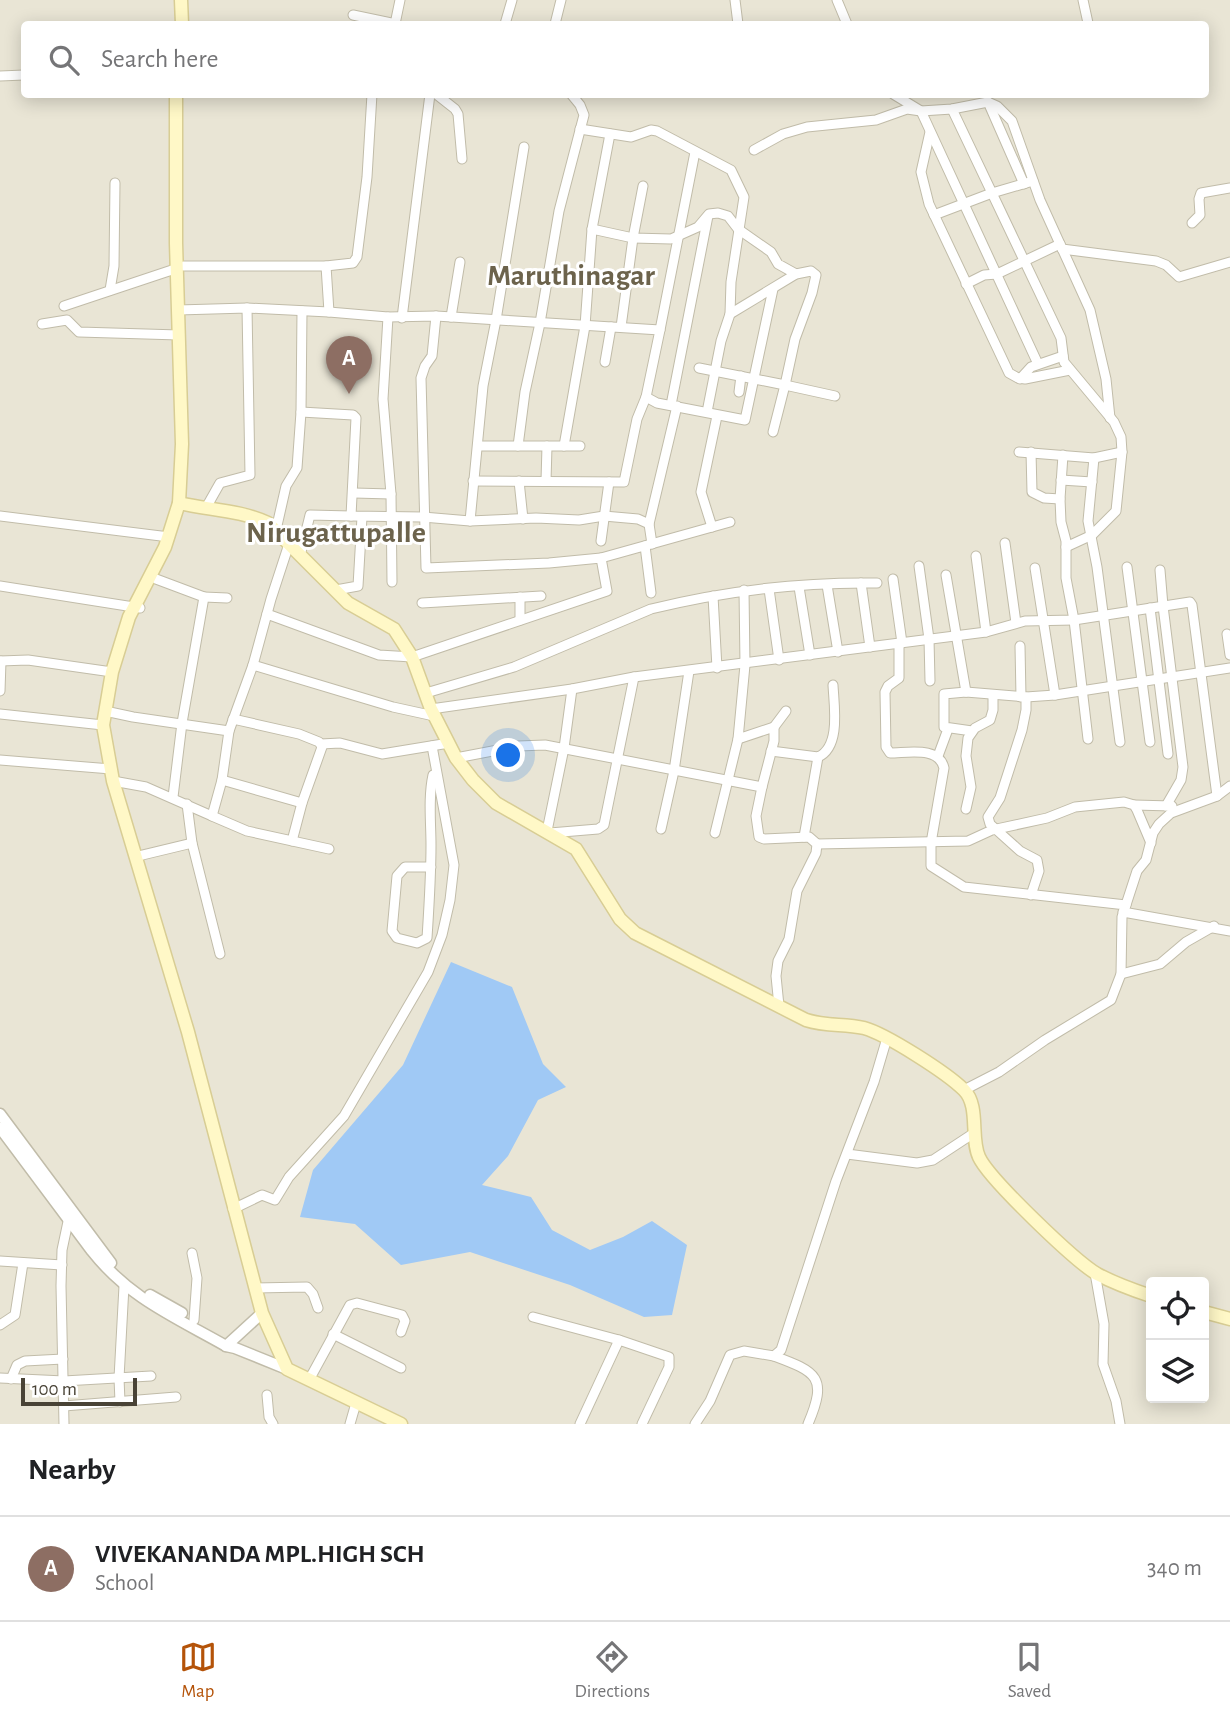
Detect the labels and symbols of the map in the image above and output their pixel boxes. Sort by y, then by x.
district label: Maruthinagar [487,261,655,291]
pin: A [326,336,372,394]
district label: Nirugattupalle [246,518,426,548]
your location [491,738,525,772]
scale bar [21,1375,136,1407]

